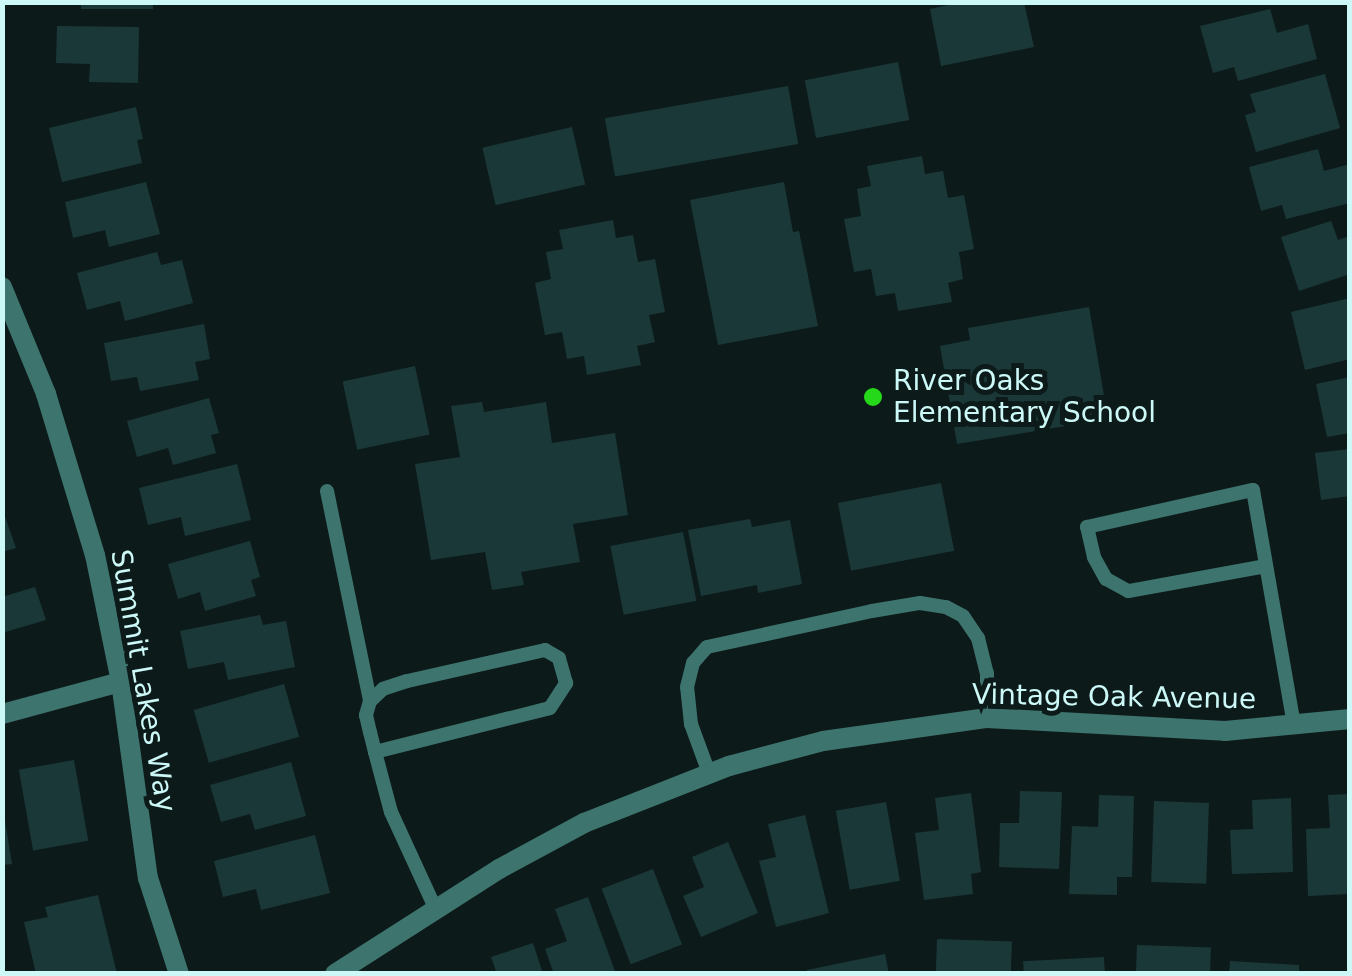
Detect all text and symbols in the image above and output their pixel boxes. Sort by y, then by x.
place label: River Oaks Elementary School [893,364,1156,430]
marker: River Oaks Elementary School [862,386,884,408]
street label: Summit Lakes Way [103,547,183,815]
street label: Vintage Oak Avenue [972,678,1256,716]

